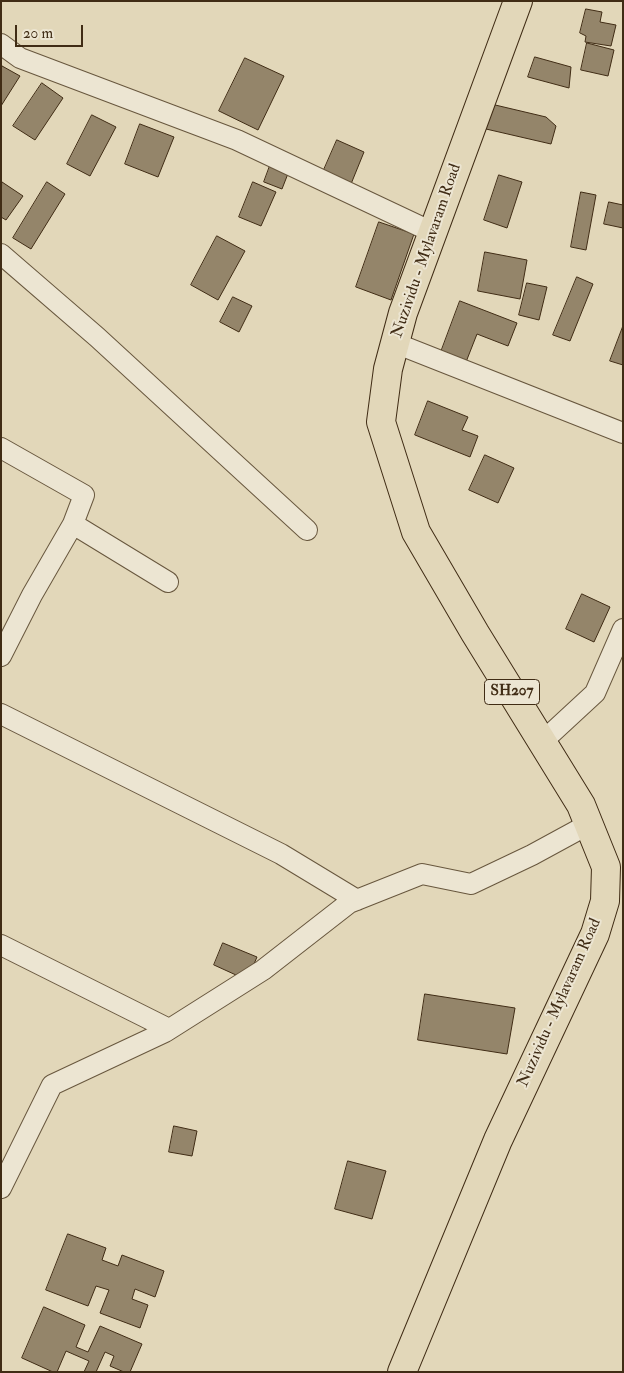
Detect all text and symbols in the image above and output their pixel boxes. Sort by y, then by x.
scale bar [18,15,85,47]
text: 20 m [23,24,53,43]
street label: Nuzividu - Mylavaram Road [388,162,466,340]
road number: SH207 [484,680,540,704]
street label: Nuzividu - Mylavaram Road [514,916,606,1090]

